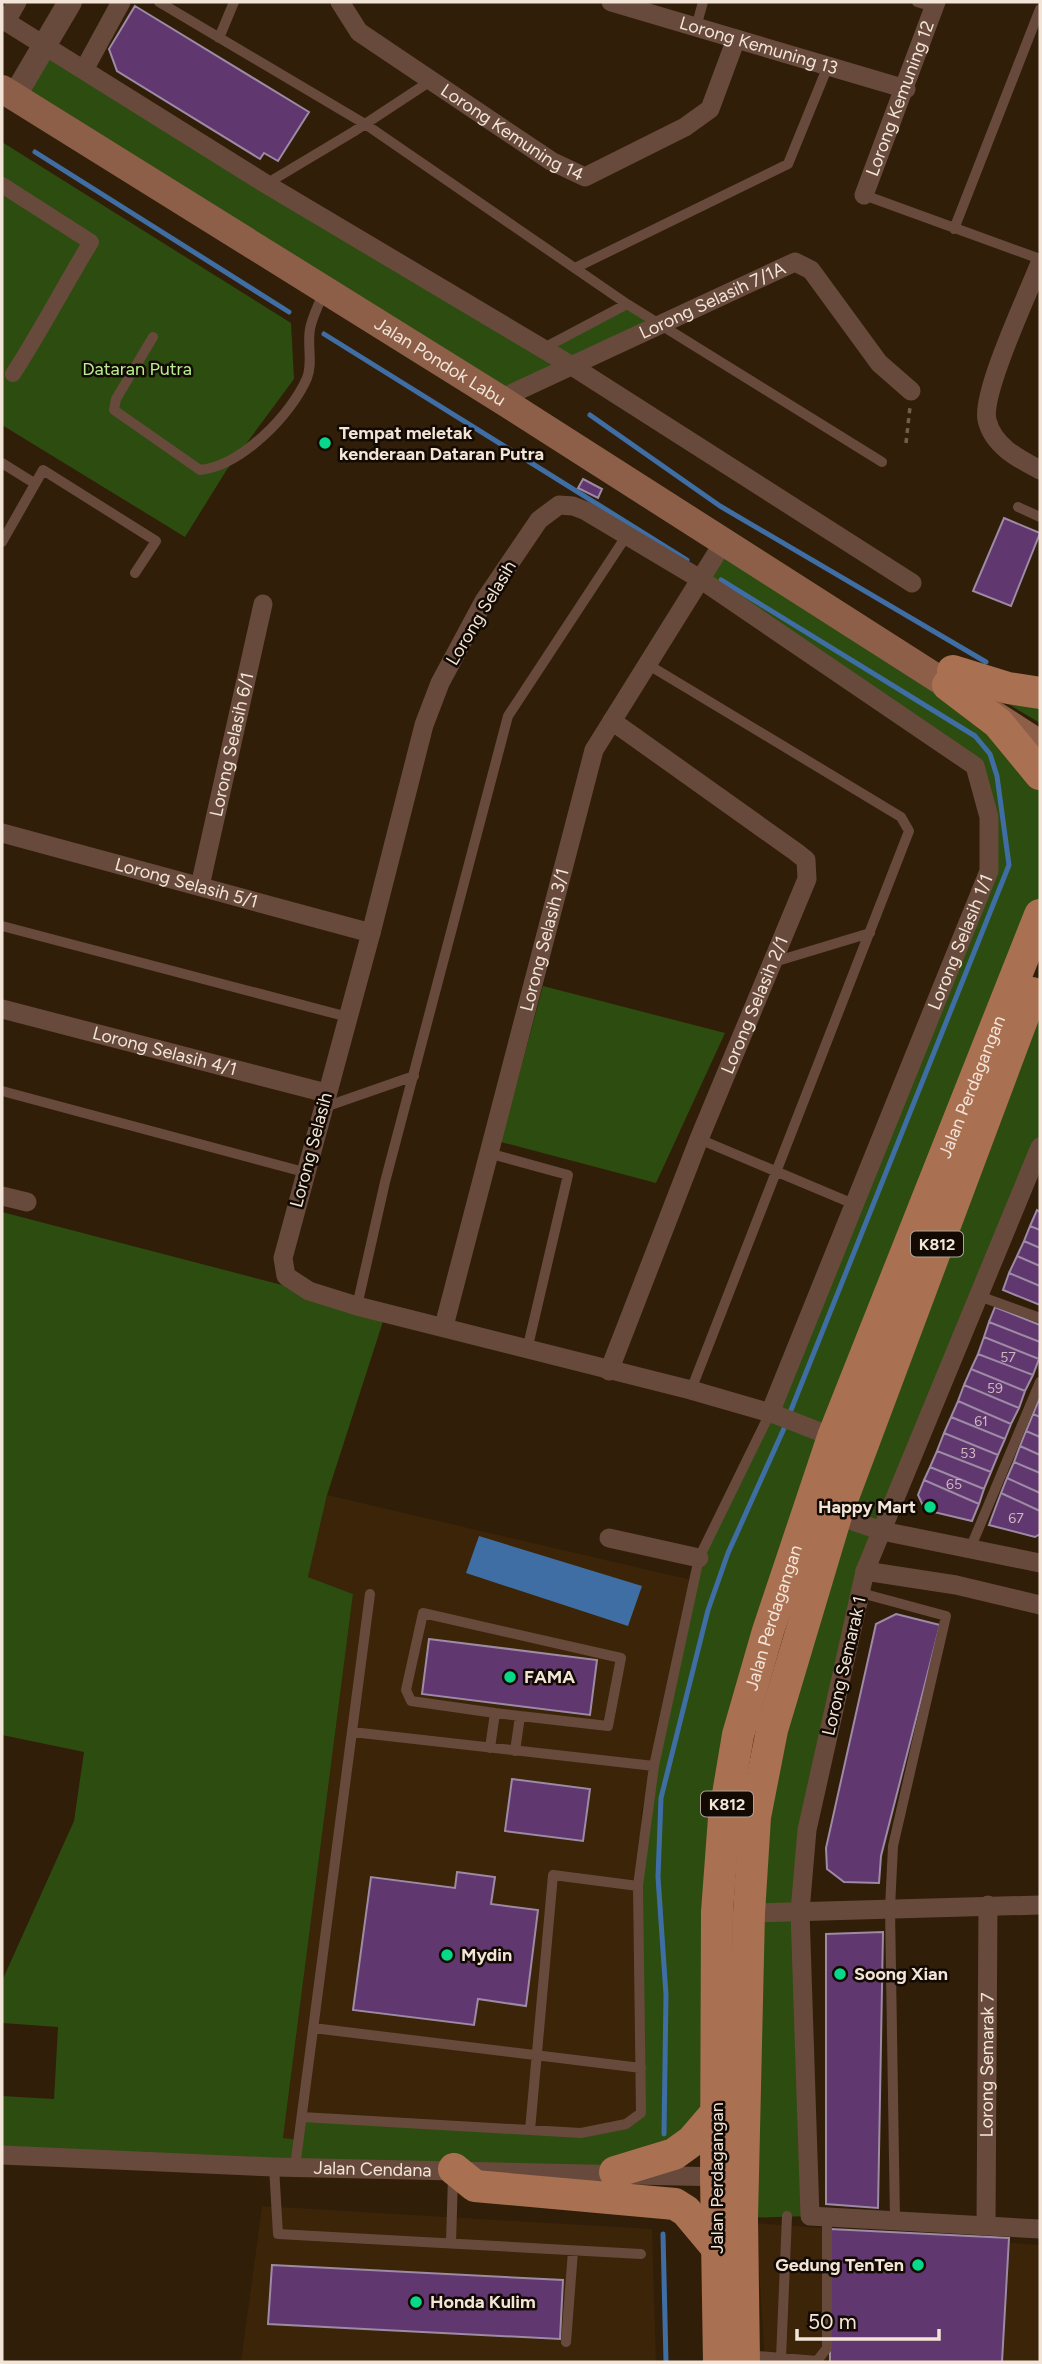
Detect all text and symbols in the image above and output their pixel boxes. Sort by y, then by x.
street label: Lorong Kemuning 13 [677,12,840,79]
street label: Lorong Kemuning 12 [861,18,939,179]
street label: Lorong Kemuning 14 [437,79,587,186]
street label: Lorong Selasih 7/1A [636,257,789,344]
street label: Jalan Pondok Labu [370,313,510,411]
park label: Dataran Putra [82,358,192,380]
place label: Tempat meletak kenderaan Dataran Putra [339,422,544,465]
marker: Tempat meletak kenderaan Dataran Putra [317,435,333,451]
street label: Lorong Selasih [441,557,521,669]
street label: Lorong Selasih 6/1 [205,670,258,819]
street label: Lorong Selasih 5/1 [112,853,260,913]
street label: Lorong Selasih 3/1 [515,866,574,1014]
street label: Lorong Selasih 1/1 [923,871,998,1013]
street label: Lorong Selasih 2/1 [716,933,793,1077]
street label: Jalan Perdagangan [934,1012,1010,1161]
street label: Lorong Selasih 4/1 [90,1022,239,1080]
street label: Lorong Selasih [285,1090,337,1210]
road number: K812 [911,1232,963,1256]
house number: 57 [1000,1349,1016,1366]
house number: 59 [987,1380,1003,1397]
house number: 61 [974,1413,988,1430]
house number: 53 [960,1445,976,1462]
house number: 65 [946,1476,962,1493]
place label: Happy Mart [818,1496,916,1518]
marker: Happy Mart [922,1499,938,1515]
house number: 67 [1008,1510,1024,1527]
street label: Jalan Perdagangan [740,1542,807,1693]
street label: Lorong Semarak 1 [817,1594,871,1738]
place label: FAMA [524,1666,575,1688]
marker: FAMA [502,1669,518,1685]
road number: K812 [701,1792,753,1816]
place label: Mydin [461,1944,512,1966]
marker: Mydin [439,1947,455,1963]
place label: Soong Xian [854,1963,948,1985]
marker: Soong Xian [832,1966,848,1982]
street label: Lorong Semarak 7 [976,1992,998,2138]
street label: Jalan Perdagangan [706,2102,728,2254]
street label: Jalan Cendana [313,2157,432,2181]
place label: Gedung TenTen [775,2254,904,2276]
marker: Gedung TenTen [910,2257,926,2273]
place label: Honda Kulim [430,2291,536,2313]
marker: Honda Kulim [408,2294,424,2310]
scale bar [797,2298,939,2342]
text: 50 m [808,2309,857,2334]

